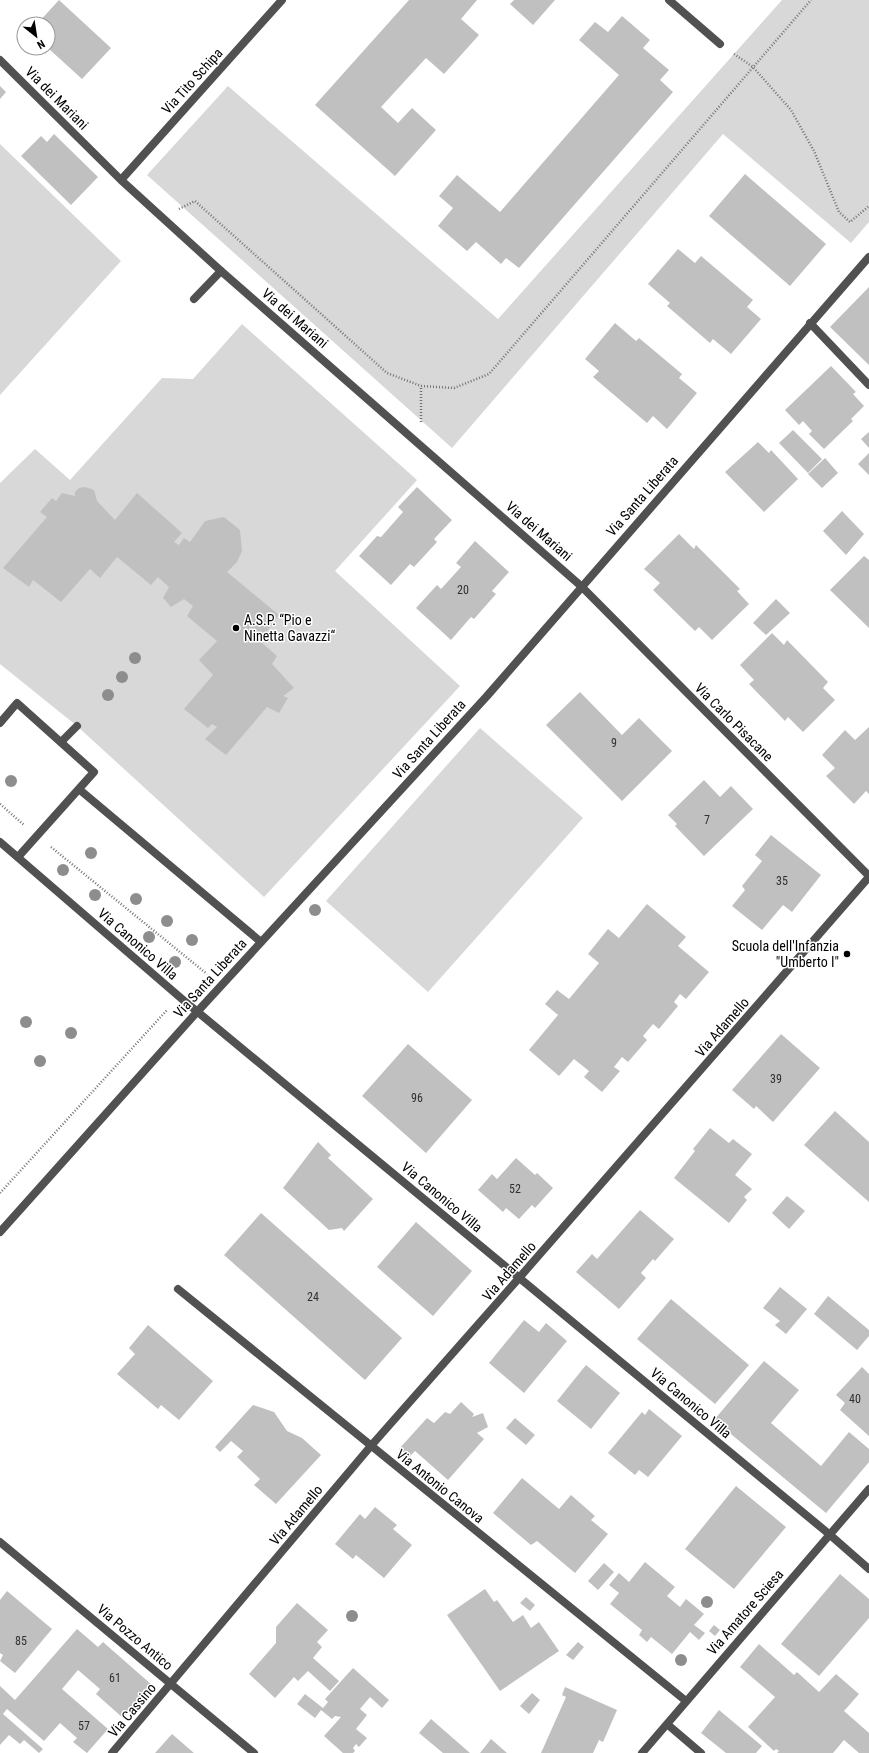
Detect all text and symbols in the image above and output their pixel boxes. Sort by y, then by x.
north arrow [16,16,56,56]
text: N [34,37,47,52]
street label: Via Tito Schipa [158,45,226,117]
street label: Via dei Mariani [22,63,92,133]
street label: Via dei Mariani [259,285,331,351]
street label: Via Santa Liberata [603,453,681,539]
street label: Via dei Mariani [503,498,575,564]
house number: 20 [457,583,469,597]
place label: A.S.P. “Pio e Ninetta Gavazzi“ [244,612,335,644]
marker: A.S.P. “Pio e Ninetta Gavazzi“ [231,623,241,633]
street label: Via Carlo Pisacane [692,680,777,765]
street label: Via Santa Liberata [389,696,469,782]
house number: 9 [611,736,617,750]
house number: 7 [704,813,710,827]
house number: 35 [776,874,788,888]
street label: Via Canonico Villa [95,905,181,983]
street label: Via Santa Liberata [170,935,250,1021]
place label: Scuola dell'Infanzia "Umberto I" [732,938,839,970]
marker: Scuola dell'Infanzia "Umberto I" [842,949,852,959]
street label: Via Adamello [692,994,752,1060]
house number: 39 [770,1072,782,1086]
house number: 96 [411,1091,423,1105]
street label: Via Canonico Villa [398,1159,486,1235]
house number: 52 [509,1182,521,1196]
street label: Via Adamello [479,1238,539,1304]
house number: 24 [307,1290,319,1304]
street label: Via Canonico Villa [647,1365,735,1441]
house number: 40 [849,1392,861,1406]
street label: Via Antonio Canova [393,1446,487,1526]
street label: Via Adamello [266,1482,326,1548]
street label: Via Amatore Sciesa [704,1566,786,1658]
street label: Via Pozzo Antico [94,1601,176,1673]
house number: 85 [15,1634,27,1648]
house number: 61 [109,1671,121,1685]
street label: Via Cassino [105,1680,159,1740]
house number: 57 [78,1719,90,1733]

